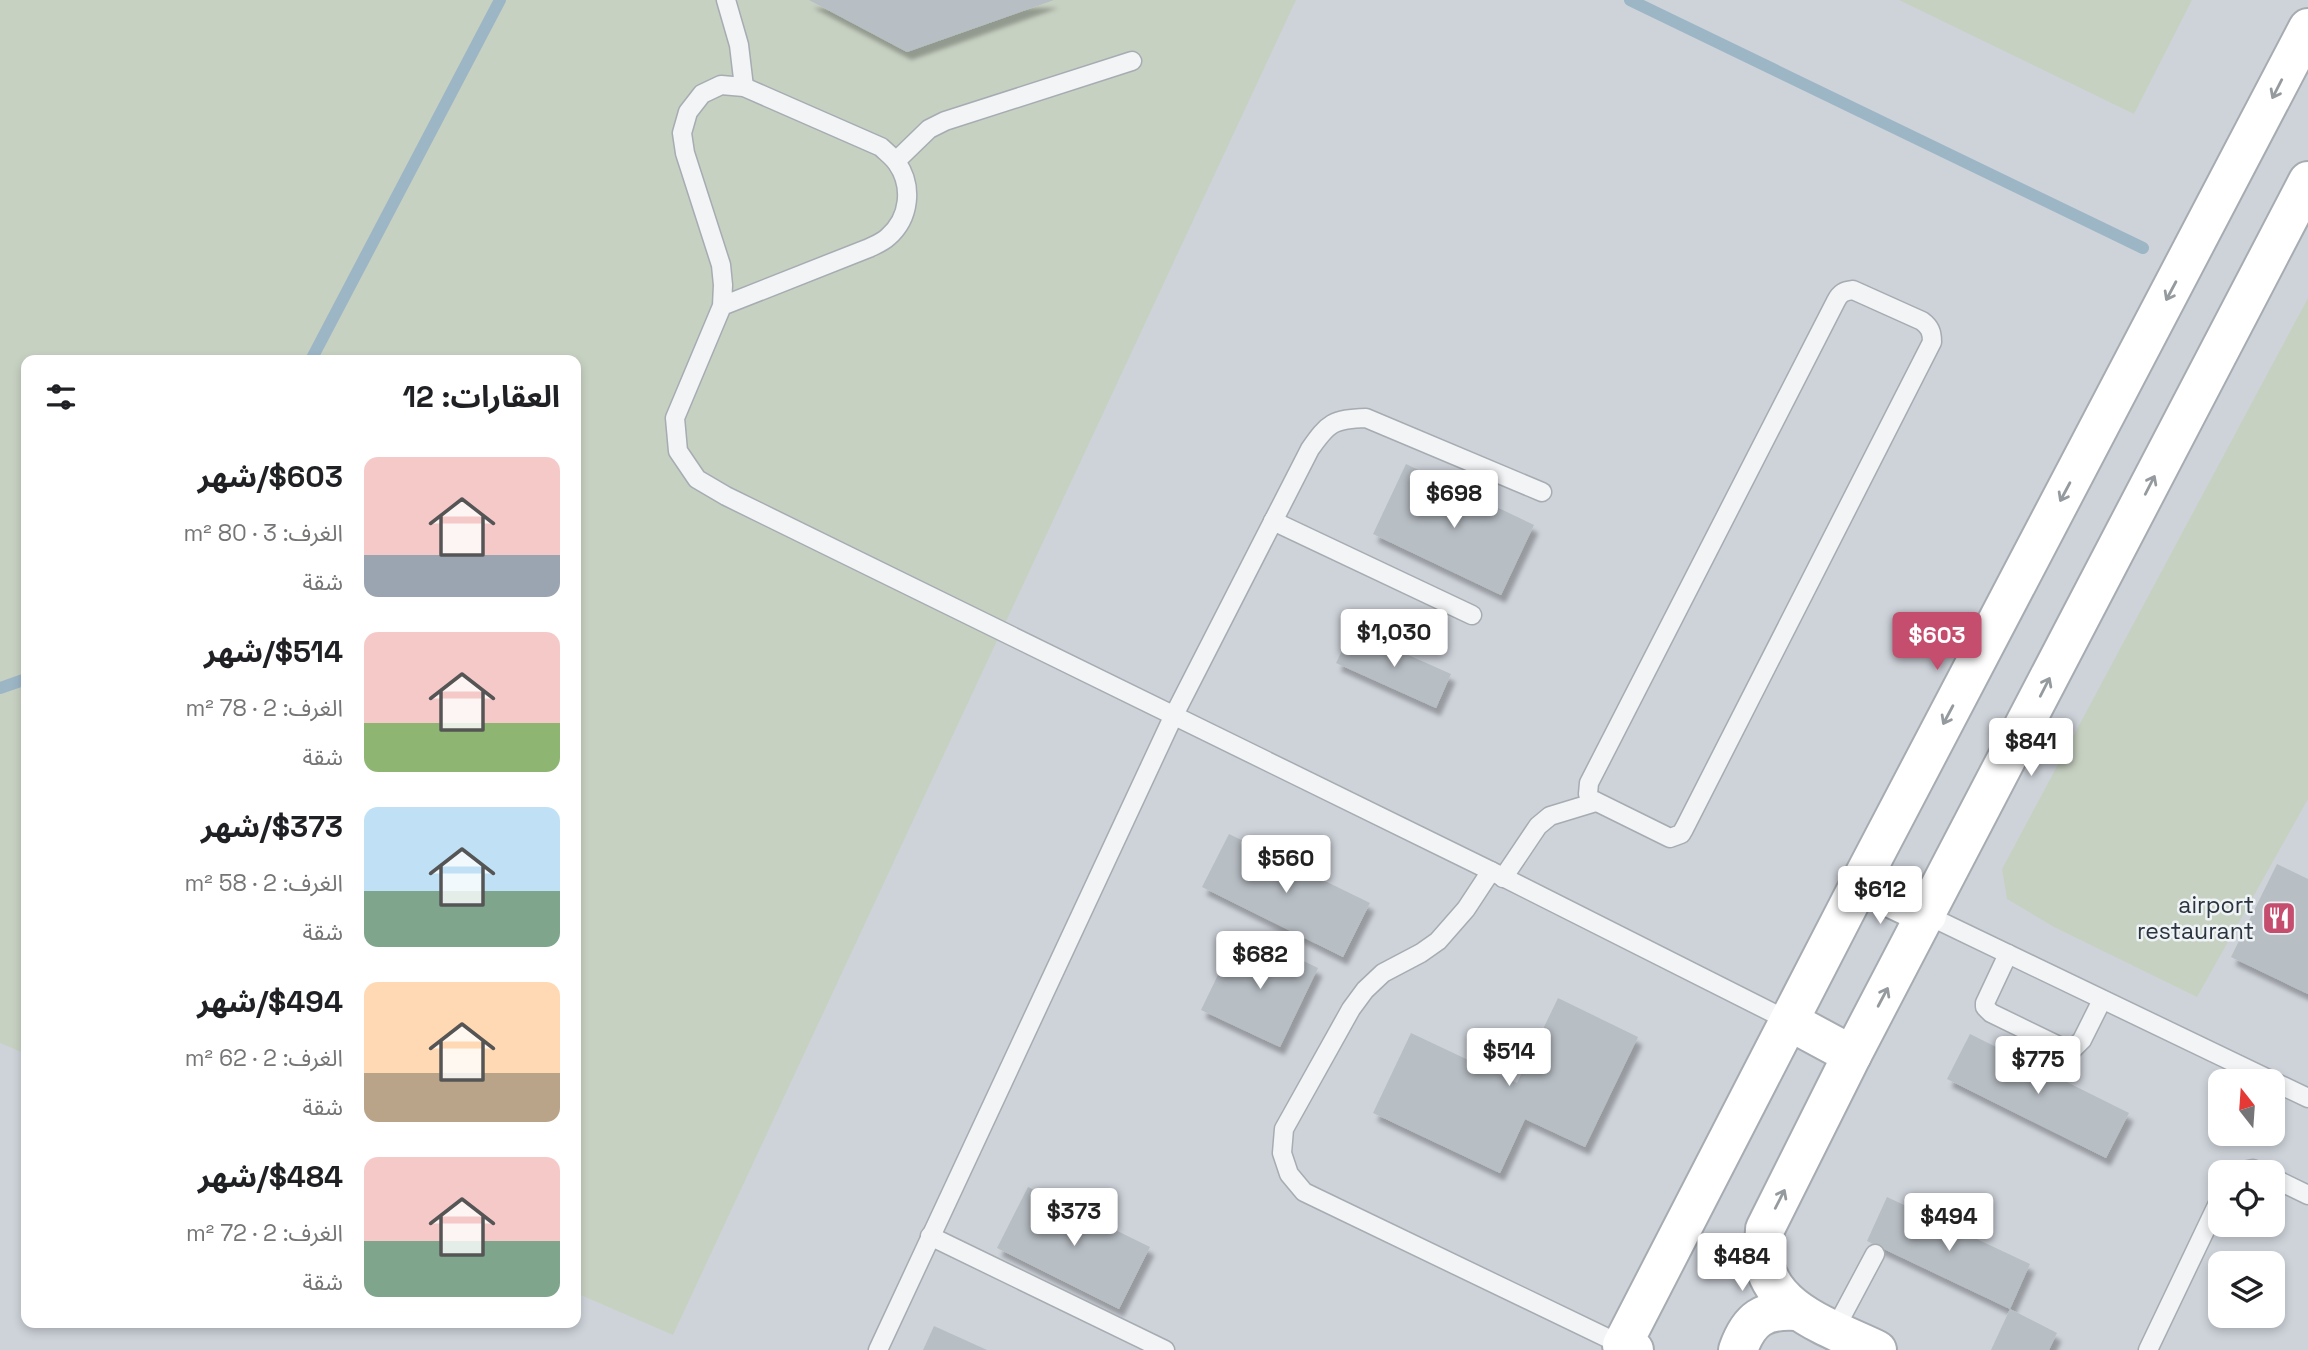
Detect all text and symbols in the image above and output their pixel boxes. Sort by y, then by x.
one-way arrow [2269,78,2283,99]
one-way arrow [2164,280,2178,300]
text: العقارات: 12 [403,377,560,416]
icon: filters [42,378,80,416]
text: $603/شهر [198,457,343,496]
pin: $698 [1413,470,1495,530]
one-way arrow [2144,475,2158,496]
text: $698 [1426,478,1482,508]
one-way arrow [2058,481,2072,502]
icon: home [420,485,504,569]
text: الغرف: 3 · 80 m² [184,518,343,548]
text: شقة [302,567,343,597]
pin: $1,030 [1337,610,1451,669]
pin: $603 [1896,612,1978,672]
text: $1,030 [1357,617,1431,647]
text: $603 [1908,620,1966,650]
text: $514/شهر [204,632,343,671]
icon: home [420,660,504,744]
one-way arrow [2039,677,2053,697]
text: الغرف: 2 · 78 m² [185,693,343,723]
one-way arrow [1941,704,1955,725]
pin: $841 [1990,718,2072,778]
text: $841 [2005,726,2057,756]
text: شقة [302,742,343,772]
text: $373/شهر [201,807,343,846]
icon: home [420,835,504,919]
pin: $560 [1245,836,1327,895]
text: $560 [1258,843,1314,873]
pin: $612 [1839,866,1921,926]
text: الغرف: 2 · 58 m² [185,868,343,898]
text: $612 [1854,874,1906,904]
place label: airport restaurant [2137,890,2254,946]
restaurant icon: airport restaurant [2260,899,2298,937]
text: شقة [302,917,343,947]
pin: $682 [1219,932,1301,991]
text: $682 [1232,939,1288,969]
text: $494/شهر [197,982,343,1021]
one-way arrow [1877,987,1891,1008]
icon: home [420,1010,504,1094]
pin: $514 [1468,1028,1550,1088]
text: $514 [1483,1036,1535,1066]
pin: $775 [1997,1036,2079,1096]
text: الغرف: 2 · 62 m² [185,1043,343,1073]
text: $775 [2011,1044,2065,1074]
north arrow [2208,1069,2286,1146]
map controls [2208,1069,2285,1328]
text: شقة [302,1092,343,1122]
text: $484/شهر [198,1157,343,1196]
button: locate [2208,1160,2285,1237]
icon: home [420,1185,504,1269]
pin: $373 [1033,1188,1115,1248]
one-way arrow [1773,1189,1787,1210]
pin: $494 [1908,1194,1990,1253]
text: $373 [1047,1196,1101,1226]
text: $494 [1920,1201,1978,1231]
text: الغرف: 2 · 72 m² [186,1218,343,1248]
pin: $484 [1701,1234,1783,1293]
text: $484 [1714,1241,1771,1271]
button: layers [2208,1251,2285,1328]
text: شقة [302,1267,343,1297]

